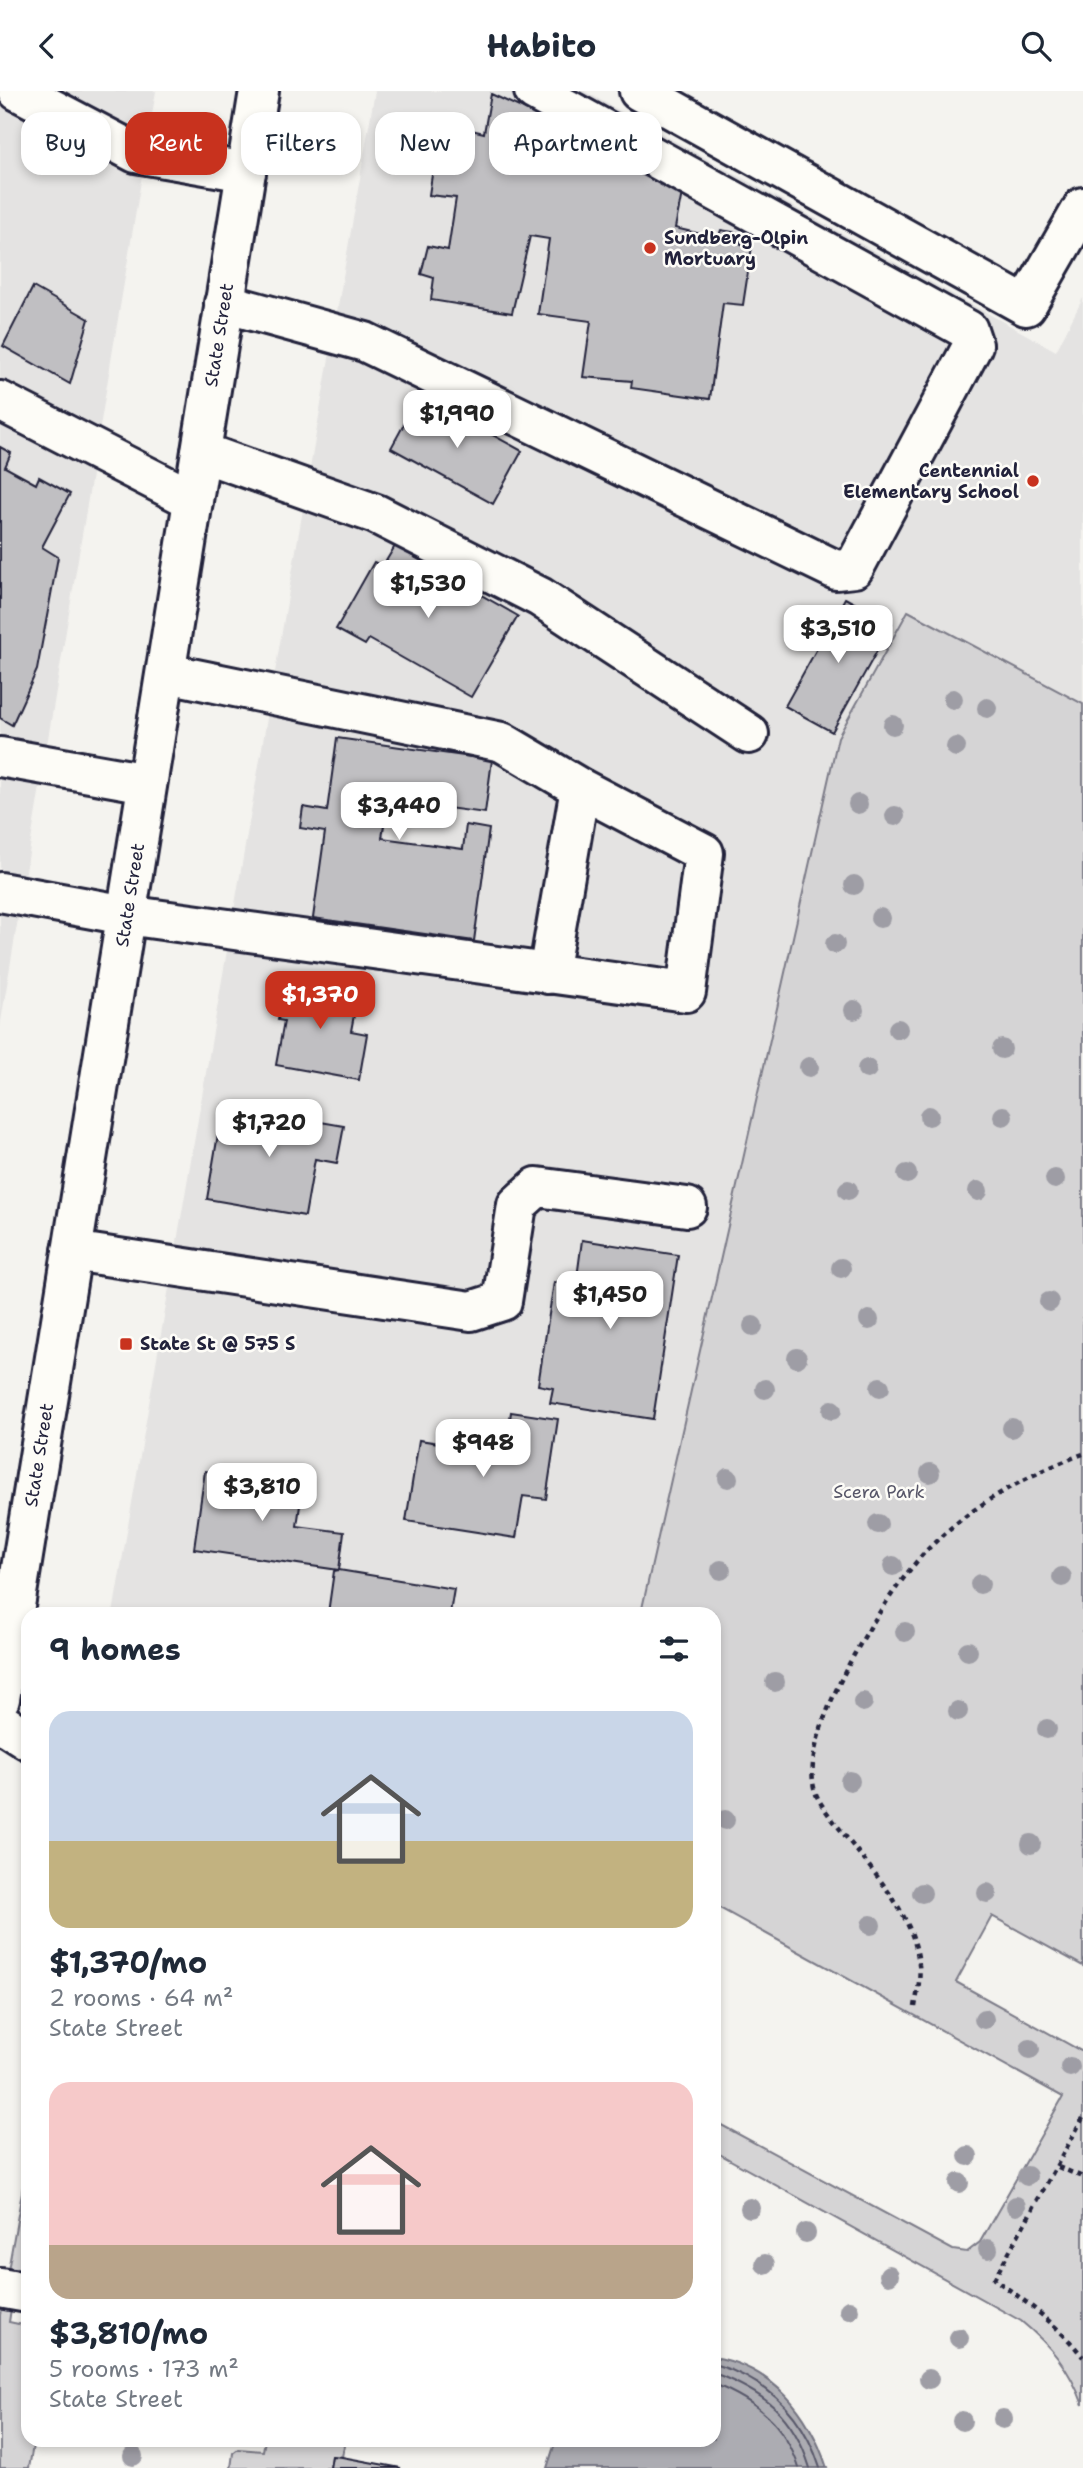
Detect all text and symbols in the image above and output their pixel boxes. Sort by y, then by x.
text: Habito [486,24,597,67]
icon: back [28,27,66,65]
icon: search [1017,27,1055,65]
chip: Buy [21,112,111,175]
chip: Rent [125,112,227,175]
chip: Filters [241,112,361,175]
chip: New [375,112,475,175]
chip: Apartment [489,112,662,175]
place label: Sundberg-Olpin Mortuary [664,226,808,271]
marker: Sundberg-Olpin Mortuary [642,240,658,256]
street label: State Street [199,281,239,389]
pin: $1,990 [400,391,514,450]
text: $1,990 [419,398,495,428]
place label: Centennial Elementary School [843,459,1019,504]
marker: Centennial Elementary School [1025,473,1041,489]
pin: $1,530 [371,561,485,620]
text: $1,530 [390,568,466,598]
pin: $3,510 [781,605,895,665]
text: $3,510 [800,613,876,643]
pin: $3,440 [342,783,456,842]
text: $3,440 [357,790,441,820]
street label: State Street [110,841,150,949]
pin: $1,370 [263,971,377,1031]
text: $1,370 [281,979,359,1009]
pin: $1,720 [212,1100,326,1159]
text: $1,720 [232,1107,306,1137]
pin: $1,450 [553,1271,667,1331]
text: $1,450 [572,1279,648,1309]
place label: State St @ 575 S [140,1332,295,1356]
marker: State St @ 575 S [118,1336,134,1352]
street label: State Street [19,1401,59,1509]
pin: $948 [442,1419,524,1479]
text: $948 [452,1427,514,1457]
pin: $3,810 [205,1463,319,1523]
text: $3,810 [223,1471,301,1501]
park label: Scera Park [833,1480,925,1504]
text: 9 homes [49,1629,181,1670]
icon: filters [655,1630,693,1668]
icon: home [308,1756,434,1882]
text: $1,370/mo [49,1942,207,1983]
text: 2 rooms · 64 m² [49,1983,233,2013]
text: State Street [49,2013,183,2043]
icon: home [308,2127,434,2253]
text: $3,810/mo [49,2313,208,2354]
text: 5 rooms · 173 m² [49,2354,239,2384]
text: State Street [49,2384,183,2414]

